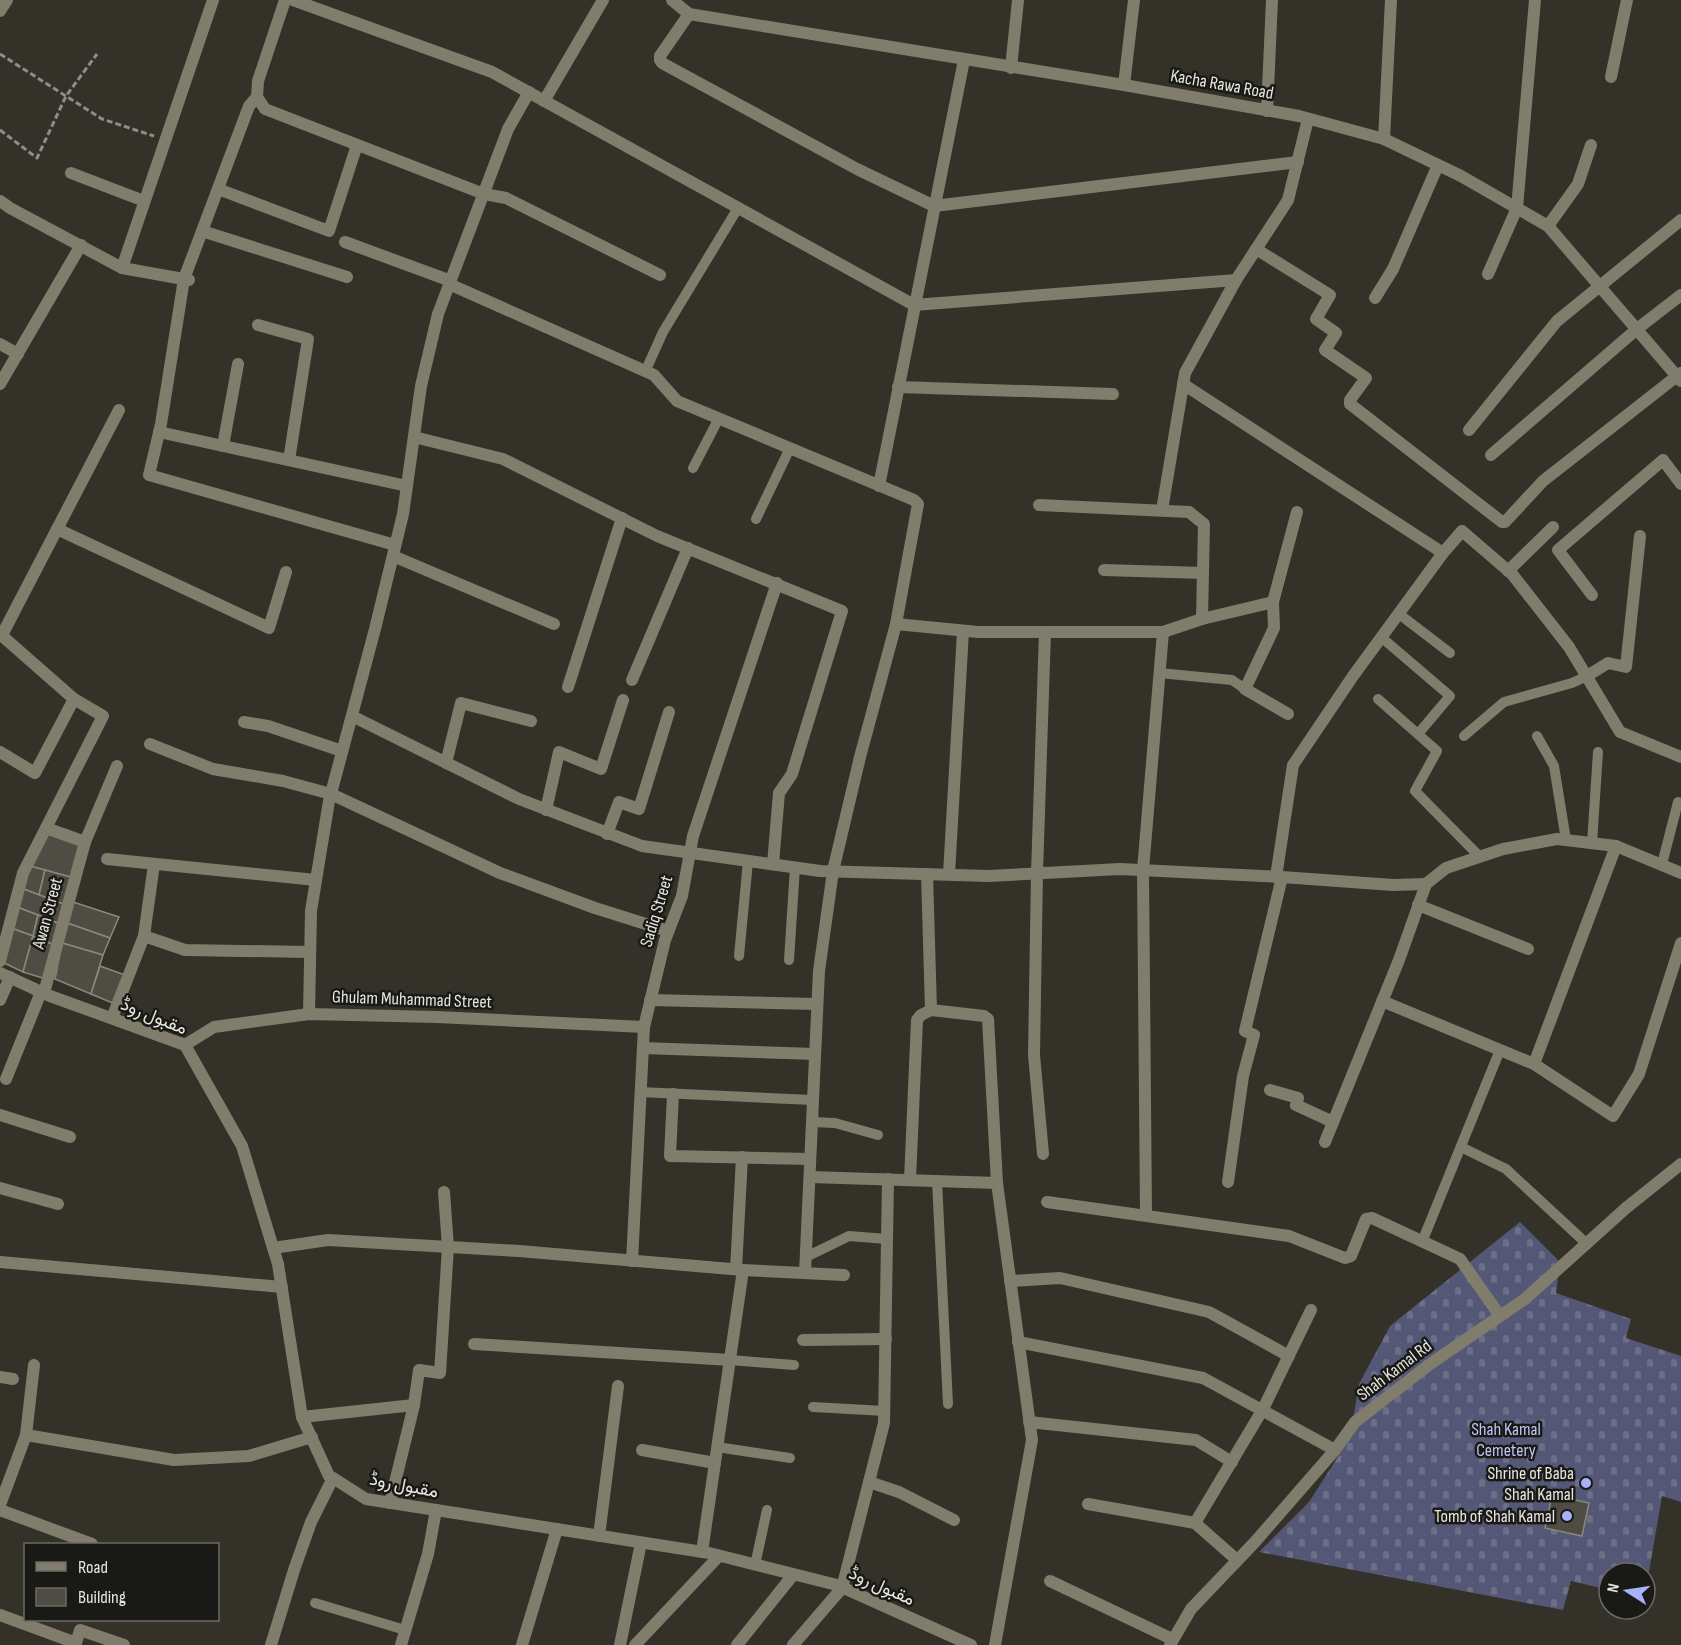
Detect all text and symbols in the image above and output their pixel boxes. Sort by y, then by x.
street label: Kacha Rawa Road [1169,65,1275,104]
street label: Sadiq Street [636,872,677,950]
street label: Awan Street [28,875,67,952]
street label: Ghulam Muhammad Street [332,986,493,1013]
street label: مقبول روڈ [118,994,190,1039]
street label: Shah Kamal Rd [1353,1335,1436,1405]
park label: Shah Kamal Cemetery [1471,1419,1541,1461]
place label: Shrine of Baba Shah Kamal [1487,1463,1574,1505]
street label: مقبول روڈ [368,1469,440,1502]
marker: Shrine of Baba Shah Kamal [1579,1476,1593,1490]
place label: Tomb of Shah Kamal [1434,1506,1555,1527]
marker: Tomb of Shah Kamal [1560,1509,1574,1523]
legend [24,1543,219,1621]
text: Road [78,1557,108,1578]
north arrow [1597,1561,1657,1621]
street label: مقبول روڈ [846,1563,918,1610]
text: N [1604,1582,1624,1594]
text: Building [78,1587,126,1608]

